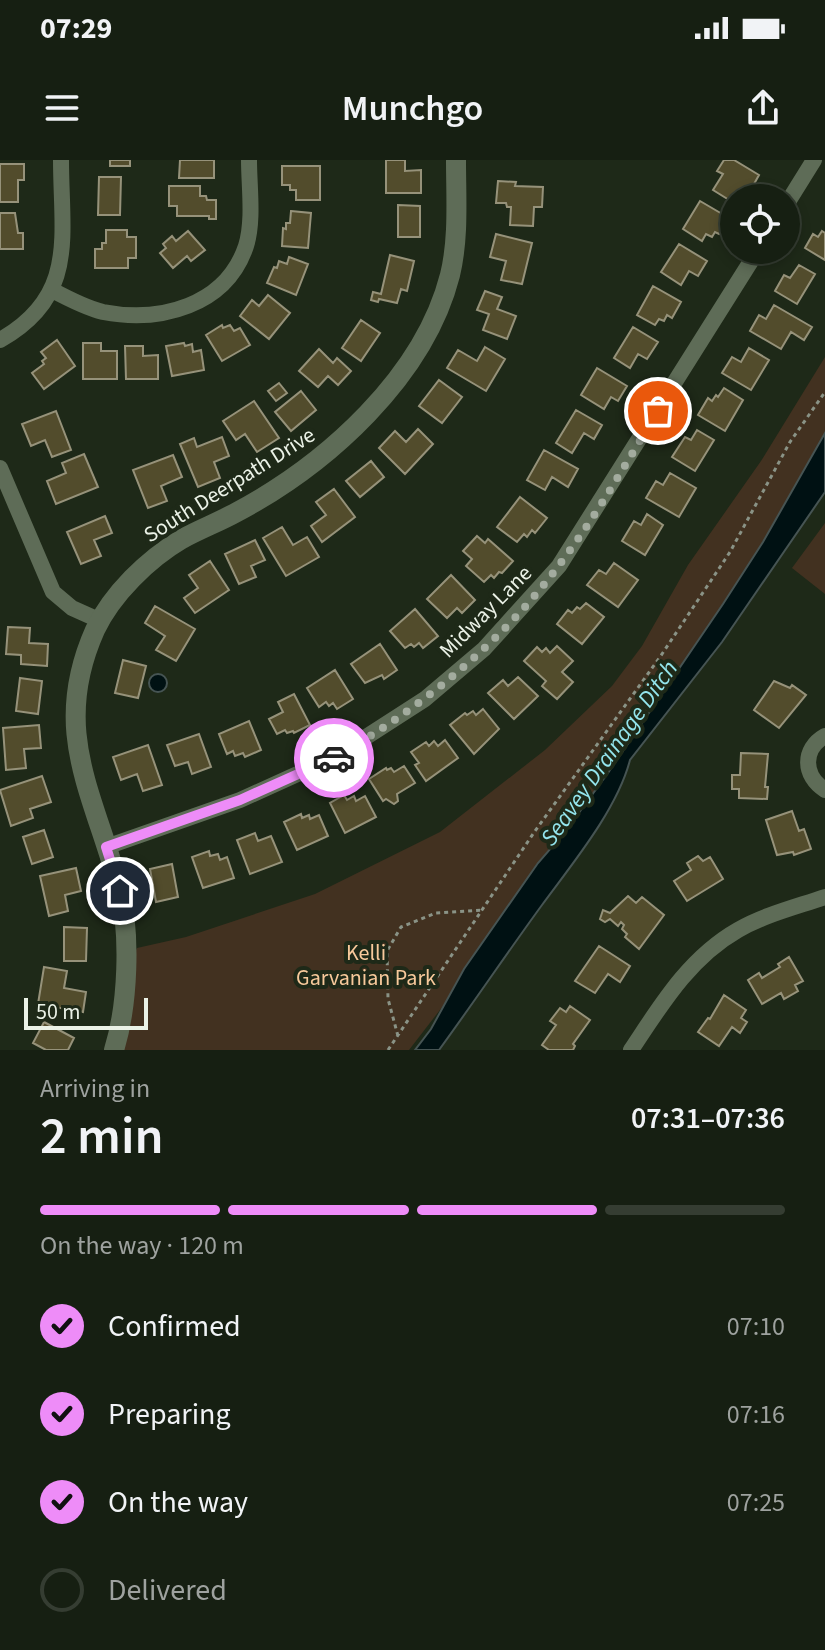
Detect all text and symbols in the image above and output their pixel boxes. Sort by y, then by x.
text: 07:29 [40,7,112,50]
text: Munchgo [342,83,483,134]
icon: menu [40,86,84,130]
icon: share [741,86,785,130]
map controls [720,184,800,264]
button: locate [720,184,800,264]
pin [624,377,692,445]
icon: bag [636,389,680,433]
street label: South Deerpath Drive [138,419,321,551]
street label: Midway Lane [432,558,539,665]
water label: Seavey Drainage Ditch [532,653,687,853]
courier [294,718,374,798]
icon: car [312,736,356,780]
pin [86,857,154,925]
icon: home [98,869,142,913]
park label: Kelli Garvanian Park [296,937,436,994]
scale bar [24,994,148,1030]
text: 50 m [36,996,81,1028]
text: Arriving in [40,1070,150,1107]
text: 07:31–07:36 [631,1097,785,1140]
text: 2 min [40,1100,164,1174]
text: On the way · 120 m [40,1227,244,1264]
icon: check [40,1304,84,1348]
text: Confirmed [108,1305,241,1348]
text: 07:10 [727,1308,785,1345]
icon: check [40,1392,84,1436]
text: Preparing [108,1393,231,1436]
text: 07:16 [727,1396,785,1433]
icon: check [40,1480,84,1524]
text: On the way [108,1481,248,1524]
text: 07:25 [727,1484,785,1521]
text: Delivered [108,1569,227,1612]

